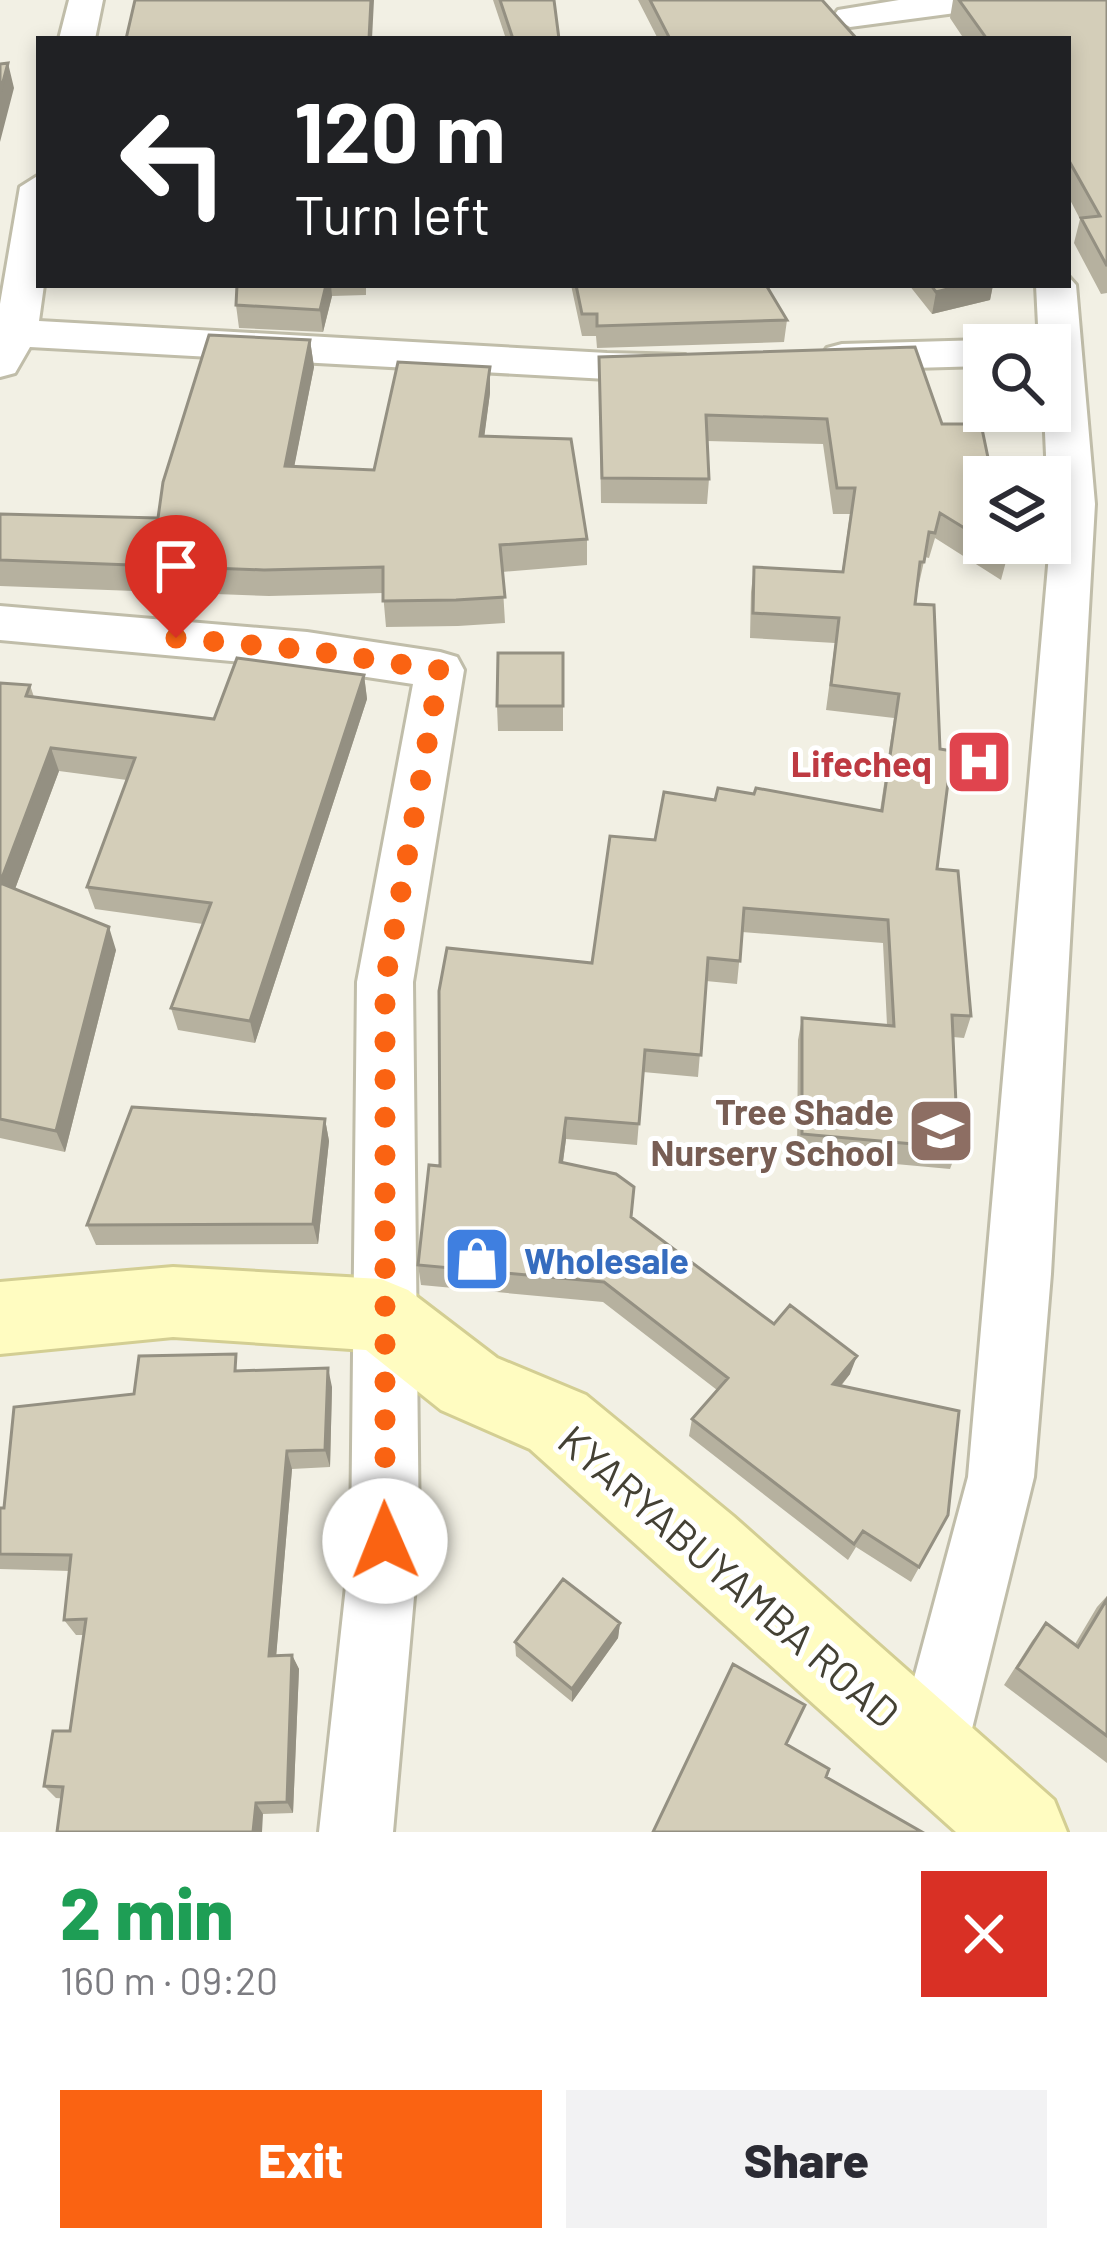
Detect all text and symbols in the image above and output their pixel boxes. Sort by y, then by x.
text: 120 m [294,79,506,180]
icon: left [96,84,252,240]
text: Turn left [294,181,491,246]
map controls [963,324,1071,564]
button: search [963,324,1071,432]
button: layers [963,456,1071,564]
pin [125,515,227,638]
icon: arrive [143,533,209,599]
hospital icon: Lifecheq [944,727,1014,797]
place label: Lifecheq [791,741,932,784]
place label: Tree Shade Nursery School [650,1089,894,1173]
school or university icon: Tree Shade Nursery School [906,1096,976,1166]
shop icon: Wholesale [442,1224,512,1294]
place label: Wholesale [524,1238,689,1281]
street label: KYARYABUYAMBA ROAD [550,1414,910,1736]
position arrow [322,1478,448,1604]
text: 2 min [60,1868,234,1954]
button: close [921,1871,1047,1997]
text: 160 m · 09:20 [60,1956,278,2003]
button: Exit [60,2090,542,2228]
button: Share [566,2090,1047,2228]

